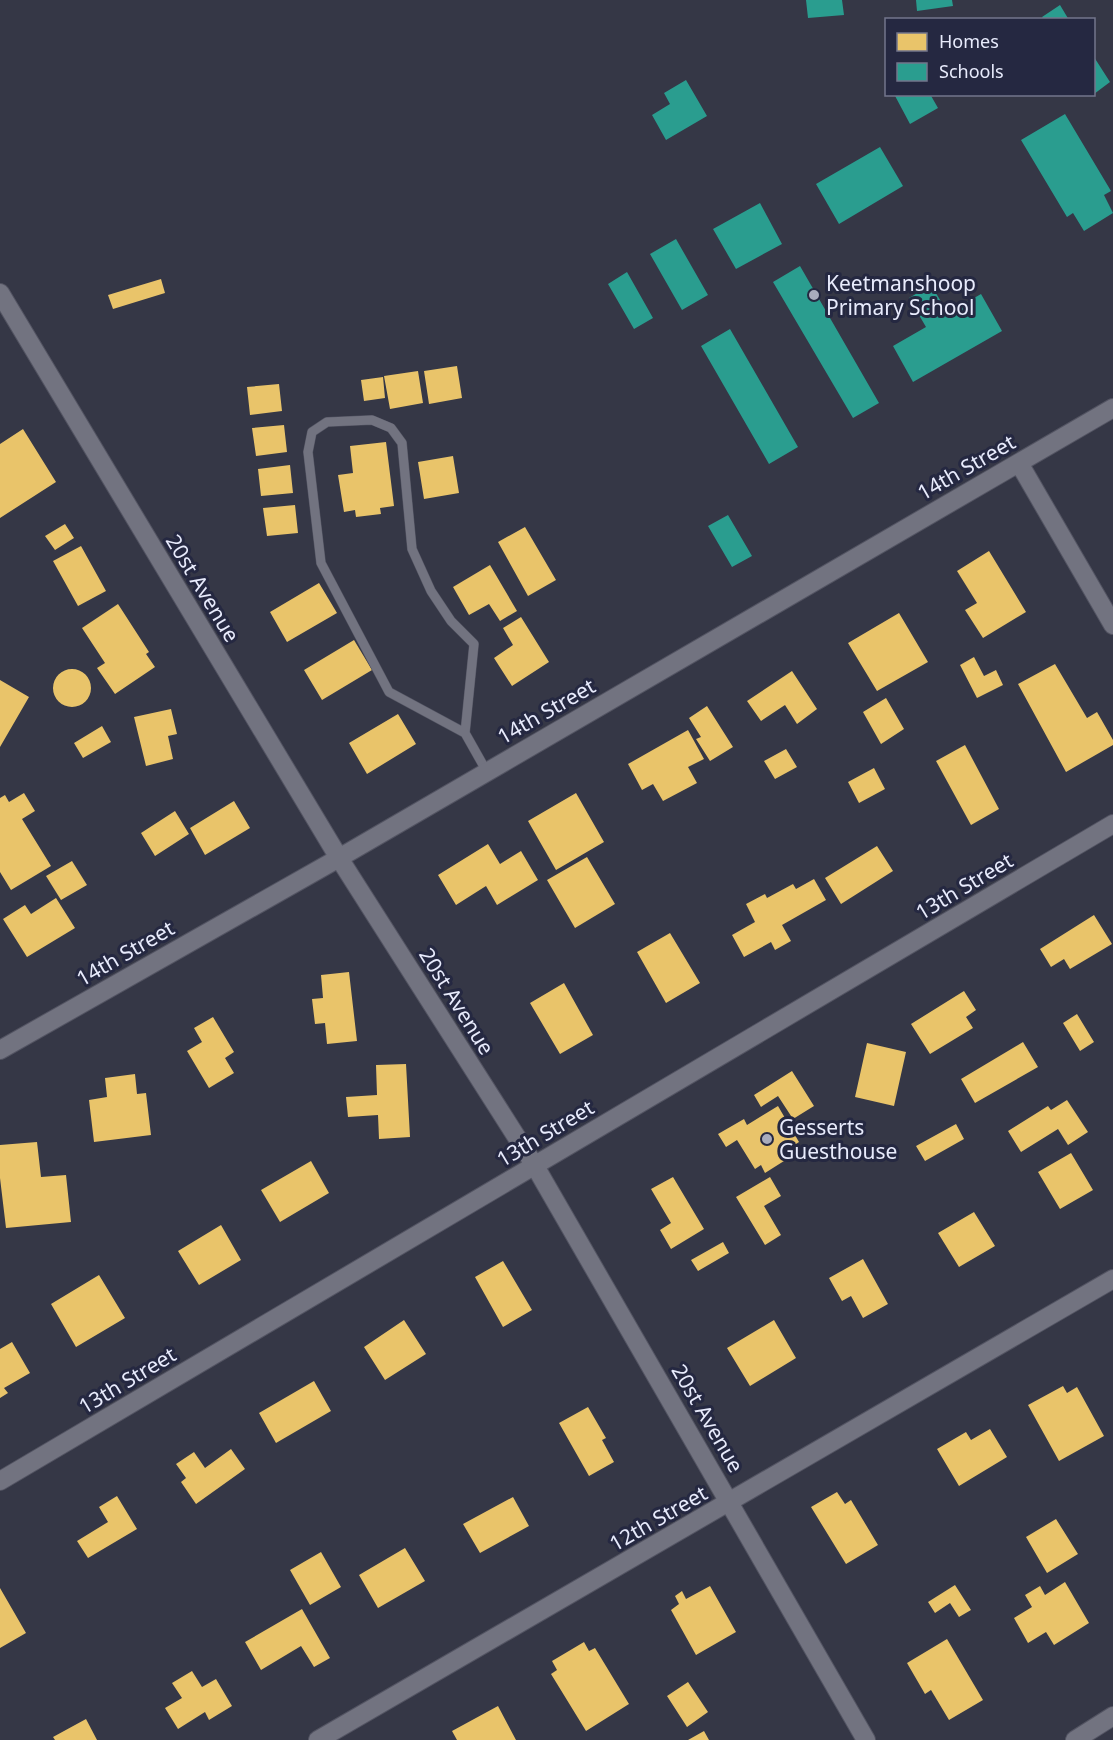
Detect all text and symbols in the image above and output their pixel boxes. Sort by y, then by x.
legend [885,18,1095,96]
text: Homes [939,29,999,53]
text: Schools [939,59,1004,83]
place label: Keetmanshoop Primary School [826,269,976,321]
marker: Keetmanshoop Primary School [807,288,821,302]
street label: 14th Street [912,428,1020,506]
street label: 20st Avenue [160,529,246,647]
street label: 14th Street [492,672,600,750]
street label: 13th Street [910,846,1018,926]
street label: 14th Street [71,914,179,992]
street label: 20st Avenue [413,942,501,1060]
street label: 13th Street [491,1093,599,1173]
place label: Gesserts Guesthouse [779,1113,897,1165]
marker: Gesserts Guesthouse [760,1132,774,1146]
street label: 13th Street [73,1340,181,1420]
street label: 20st Avenue [666,1359,750,1477]
street label: 12th Street [604,1479,712,1557]

